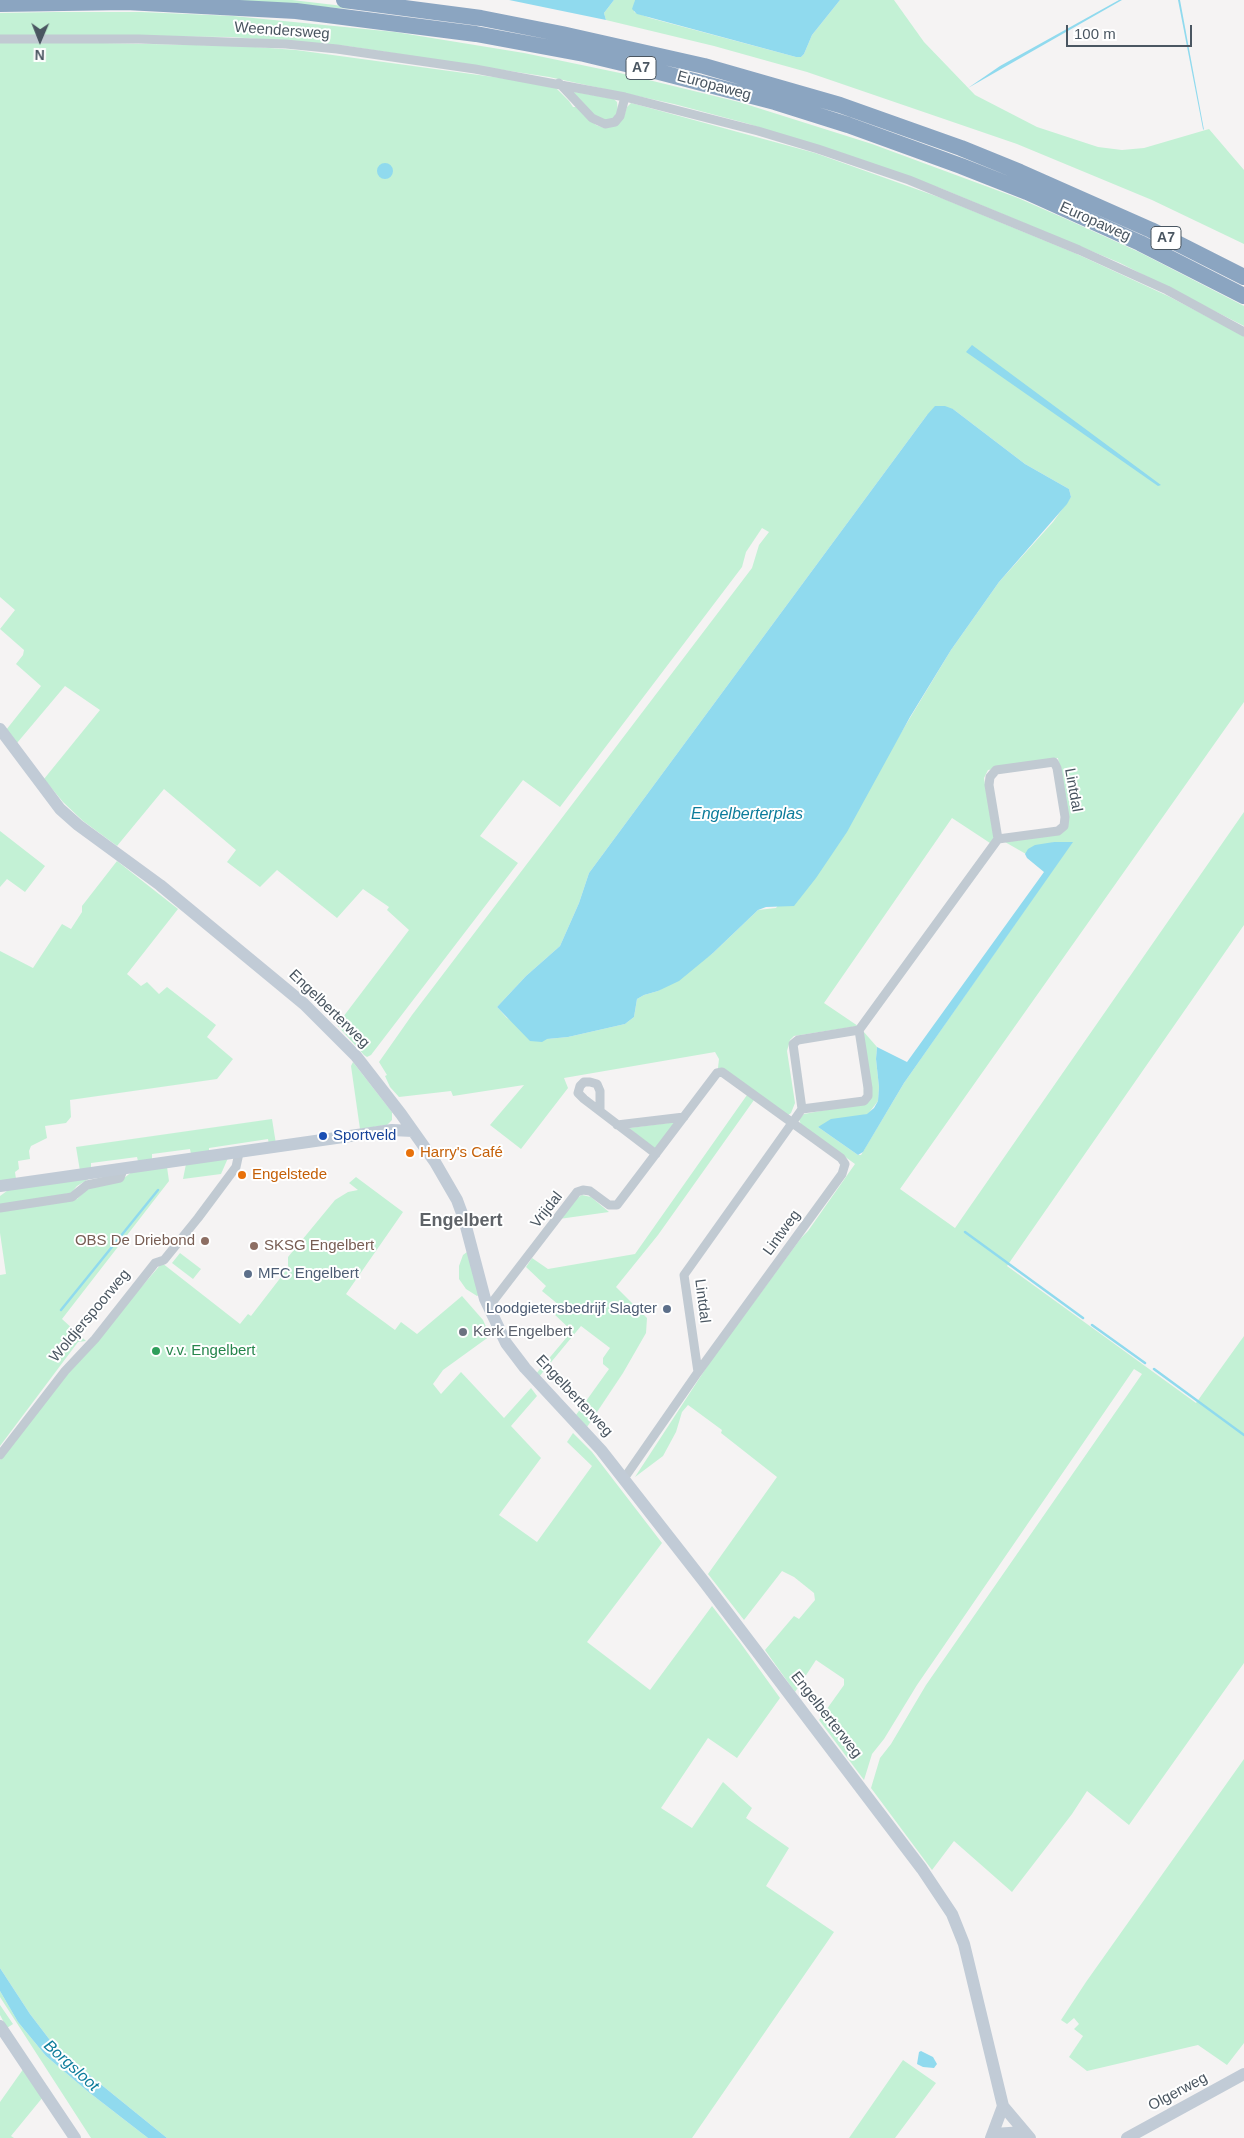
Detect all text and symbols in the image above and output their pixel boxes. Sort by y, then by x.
north arrow [15,15,65,65]
scale bar [1069,15,1195,47]
street label: Weendersweg [234,19,330,43]
text: 100 m [1074,25,1116,42]
text: N [35,47,45,63]
road number: A7 [626,56,656,80]
street label: Europaweg [675,67,753,105]
street label: Europaweg [1057,198,1133,246]
road number: A7 [1151,227,1181,250]
street label: Lintdal [1060,767,1086,813]
water label: Engelberterplas [691,805,803,825]
street label: Engelberterweg [285,966,373,1052]
place label: Sportveld [333,1127,396,1145]
marker: Sportveld [317,1130,329,1142]
place label: Harry's Café [420,1144,503,1162]
marker: Harry's Café [404,1147,416,1159]
place label: Engelstede [252,1166,327,1184]
marker: Engelstede [236,1169,248,1181]
street label: Vrijdal [527,1188,567,1232]
street label: Lintweg [760,1207,804,1259]
district label: Engelbert [419,1210,503,1232]
place label: OBS De Driebond [75,1232,195,1250]
marker: OBS De Driebond [199,1235,211,1247]
place label: SKSG Engelbert [264,1237,374,1255]
marker: SKSG Engelbert [248,1240,260,1252]
place label: MFC Engelbert [258,1265,359,1283]
street label: Woldjerspoorweg [46,1266,134,1366]
marker: MFC Engelbert [242,1268,254,1280]
street label: Lintdal [690,1278,714,1324]
place label: Loodgietersbedrijf Slagter [486,1300,657,1318]
marker: Loodgietersbedrijf Slagter [661,1303,673,1315]
place label: Kerk Engelbert [473,1323,572,1341]
marker: Kerk Engelbert [457,1326,469,1338]
place label: v.v. Engelbert [166,1342,255,1360]
marker: v.v. Engelbert [150,1345,162,1357]
street label: Engelberterweg [532,1351,616,1441]
street label: Engelberterweg [787,1668,865,1762]
water label: Borgsloot [39,2036,103,2096]
street label: Olgerweg [1145,2069,1211,2115]

